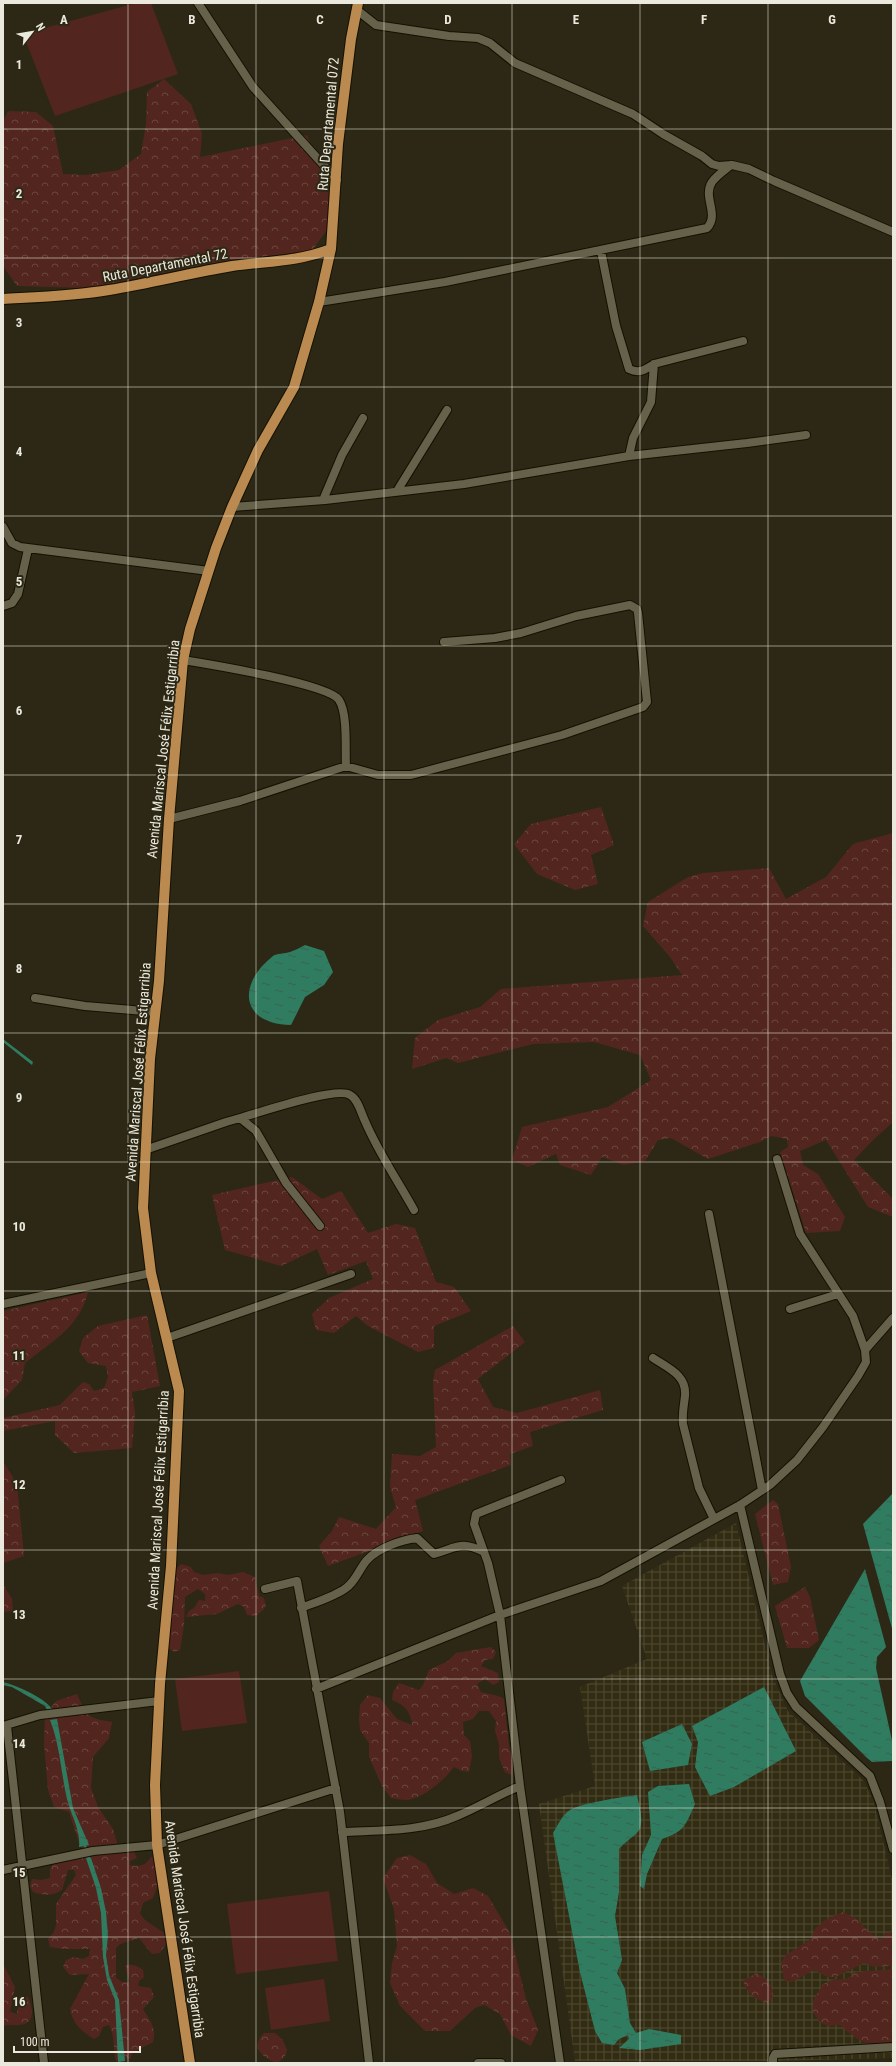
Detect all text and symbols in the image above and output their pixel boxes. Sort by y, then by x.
north arrow [12,12,52,52]
text: A [60,12,68,27]
text: B [188,12,196,27]
text: C [316,12,324,27]
text: D [444,12,452,27]
text: E [573,12,580,27]
text: F [701,12,707,27]
text: G [828,12,836,27]
text: N [33,21,48,34]
text: 1 [16,57,22,72]
street label: Ruta Departamental 072 [314,57,342,191]
text: 2 [16,186,23,201]
street label: Ruta Departamental 72 [101,245,229,285]
text: 3 [16,315,22,330]
text: 4 [16,444,23,459]
text: 5 [16,574,23,589]
street label: Avenida Mariscal José Félix Estigarribia [144,639,182,859]
text: 6 [16,703,23,718]
text: 7 [16,832,23,847]
text: 8 [16,961,22,976]
street label: Avenida Mariscal José Félix Estigarribia [122,962,154,1182]
text: 9 [16,1090,22,1105]
text: 10 [12,1219,26,1234]
text: 11 [12,1348,26,1363]
street label: Avenida Mariscal José Félix Estigarribia [144,1390,172,1610]
text: 12 [12,1477,26,1492]
text: 13 [12,1607,26,1622]
text: 14 [12,1736,26,1751]
street label: Avenida Mariscal José Félix Estigarribia [162,1819,208,2039]
text: 15 [12,1865,26,1880]
text: 16 [12,1994,26,2009]
scale bar [14,2028,140,2054]
text: 100 m [20,2035,50,2049]

